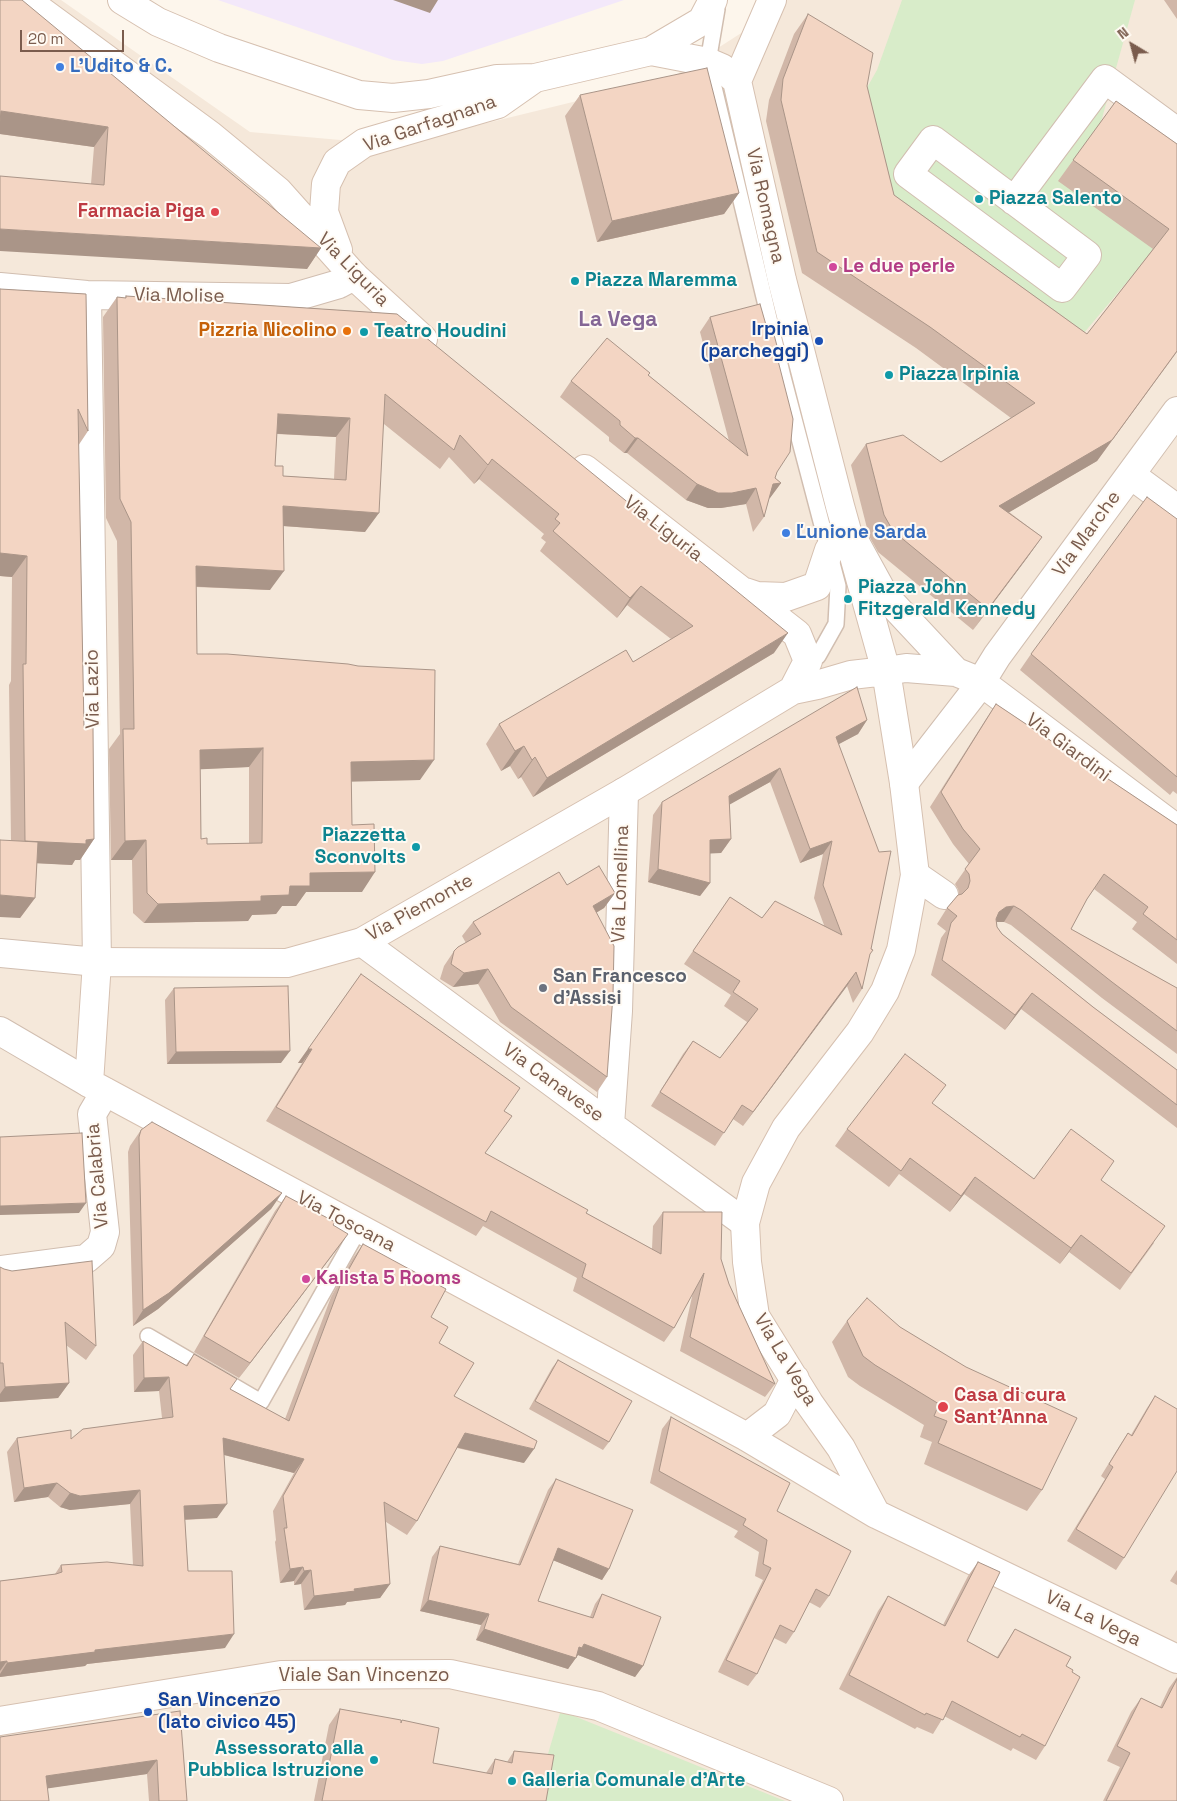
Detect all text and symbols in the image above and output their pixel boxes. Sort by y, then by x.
scale bar [22,20,126,52]
north arrow [1107,20,1157,70]
text: N [1114,23,1132,43]
text: 20 m [28,29,63,48]
place label: L'Udito & C. [70,56,173,78]
marker: L'Udito & C. [54,61,66,73]
street label: Via Garfagnana [361,91,499,157]
street label: Via Romagna [741,146,789,266]
place label: Piazza Salento [989,188,1122,210]
marker: Piazza Salento [973,193,985,205]
place label: Farmacia Piga [78,201,205,223]
marker: Farmacia Piga [209,206,221,218]
street label: Via Liguria [312,228,394,312]
place label: Le due perle [843,256,955,278]
marker: Le due perle [827,261,839,273]
place label: Piazza Maremma [585,270,737,292]
marker: Piazza Maremma [569,275,581,287]
street label: Via Molise [133,284,225,308]
district label: La Vega [579,307,657,333]
place label: Irpinia (parcheggi) [701,319,809,363]
place label: Pizzria Nicolino [198,320,337,342]
place label: Teatro Houdini [374,321,507,343]
marker: Pizzria Nicolino [341,325,353,337]
marker: Teatro Houdini [358,326,370,338]
marker: Irpinia (parcheggi) [813,335,825,347]
place label: Piazza Irpinia [899,364,1019,386]
marker: Piazza Irpinia [883,369,895,381]
street label: Via Marche [1048,487,1126,581]
street label: Via Liguria [619,491,707,567]
place label: Ľunione Sarda [796,522,927,544]
marker: Ľunione Sarda [780,527,792,539]
place label: Piazza John Fitzgerald Kennedy [858,577,1036,621]
marker: Piazza John Fitzgerald Kennedy [842,593,854,605]
street label: Via Lazio [81,649,105,729]
street label: Via Giardini [1021,709,1115,787]
street label: Via Lomellina [608,824,634,944]
place label: Piazzetta Sconvolts [315,825,406,869]
marker: Piazzetta Sconvolts [410,841,422,853]
street label: Via Piemonte [363,869,477,947]
place label: San Francesco d'Assisi [553,966,687,1010]
marker: San Francesco d'Assisi [537,982,549,994]
street label: Via Canavese [498,1039,608,1127]
street label: Via Calabria [82,1122,114,1230]
street label: Via Toscana [293,1187,399,1257]
place label: Kalista 5 Rooms [316,1268,461,1290]
marker: Kalista 5 Rooms [300,1273,312,1285]
street label: Via La Vega [748,1310,822,1410]
place label: Casa di cura Sant'Anna [954,1385,1066,1429]
marker: Casa di cura Sant'Anna [936,1400,950,1414]
street label: Via La Vega [1041,1586,1145,1652]
street label: Viale San Vincenzo [279,1665,449,1687]
place label: San Vincenzo (lato civico 45) [158,1690,296,1734]
marker: San Vincenzo (lato civico 45) [142,1706,154,1718]
place label: Assessorato alla Pubblica Istruzione [188,1738,364,1782]
marker: Assessorato alla Pubblica Istruzione [368,1754,380,1766]
place label: Galleria Comunale d'Arte [522,1770,746,1792]
marker: Galleria Comunale d'Arte [506,1775,518,1787]

